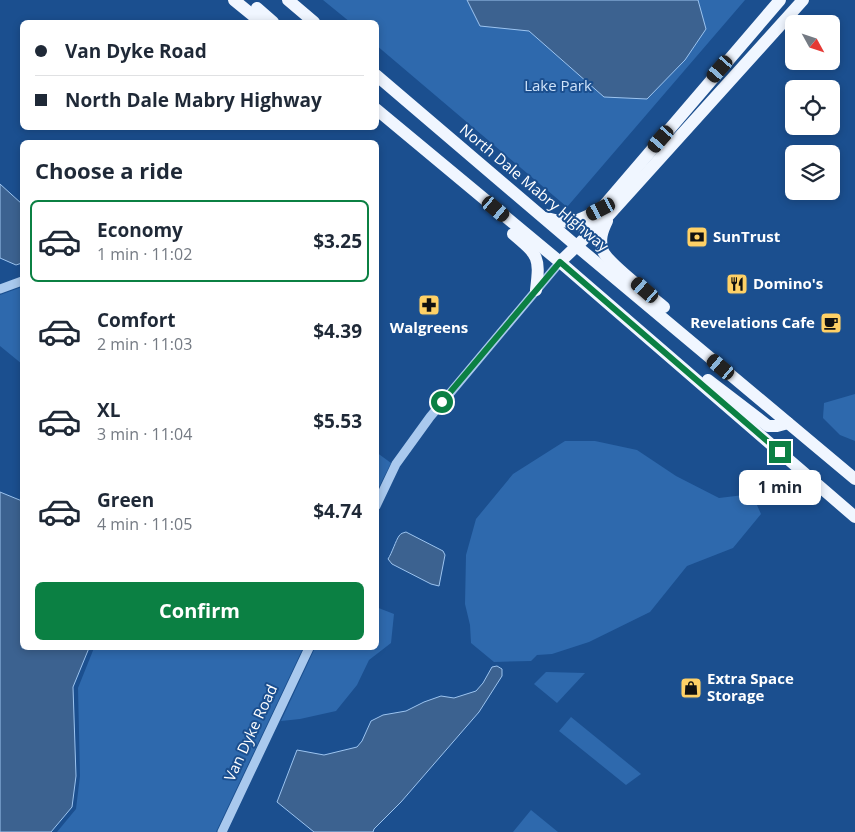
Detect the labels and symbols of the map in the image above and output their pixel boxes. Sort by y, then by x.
north arrow [785,15,840,70]
car [704,53,735,85]
park label: Lake Park [524,75,592,95]
street label: North Dale Mabry Highway [456,119,614,256]
car [645,123,676,155]
car [479,194,512,224]
car [584,196,617,222]
bank icon: SunTrust [685,225,709,249]
place label: SunTrust [713,226,781,246]
restaurant icon: Domino's [725,272,749,296]
place label: Domino's [753,273,823,293]
car [628,274,661,306]
pharmacy icon: Walgreens [417,293,441,317]
cafe icon: Revelations Cafe [819,311,843,335]
place label: Revelations Cafe [690,312,815,332]
place label: Walgreens [390,317,468,337]
car [704,352,737,382]
route start [431,391,453,413]
route end [769,441,791,463]
callout: 1 min [739,470,821,504]
place label: Extra Space Storage [707,668,794,705]
shop icon: Extra Space Storage [679,676,703,700]
street label: Van Dyke Road [219,681,281,784]

